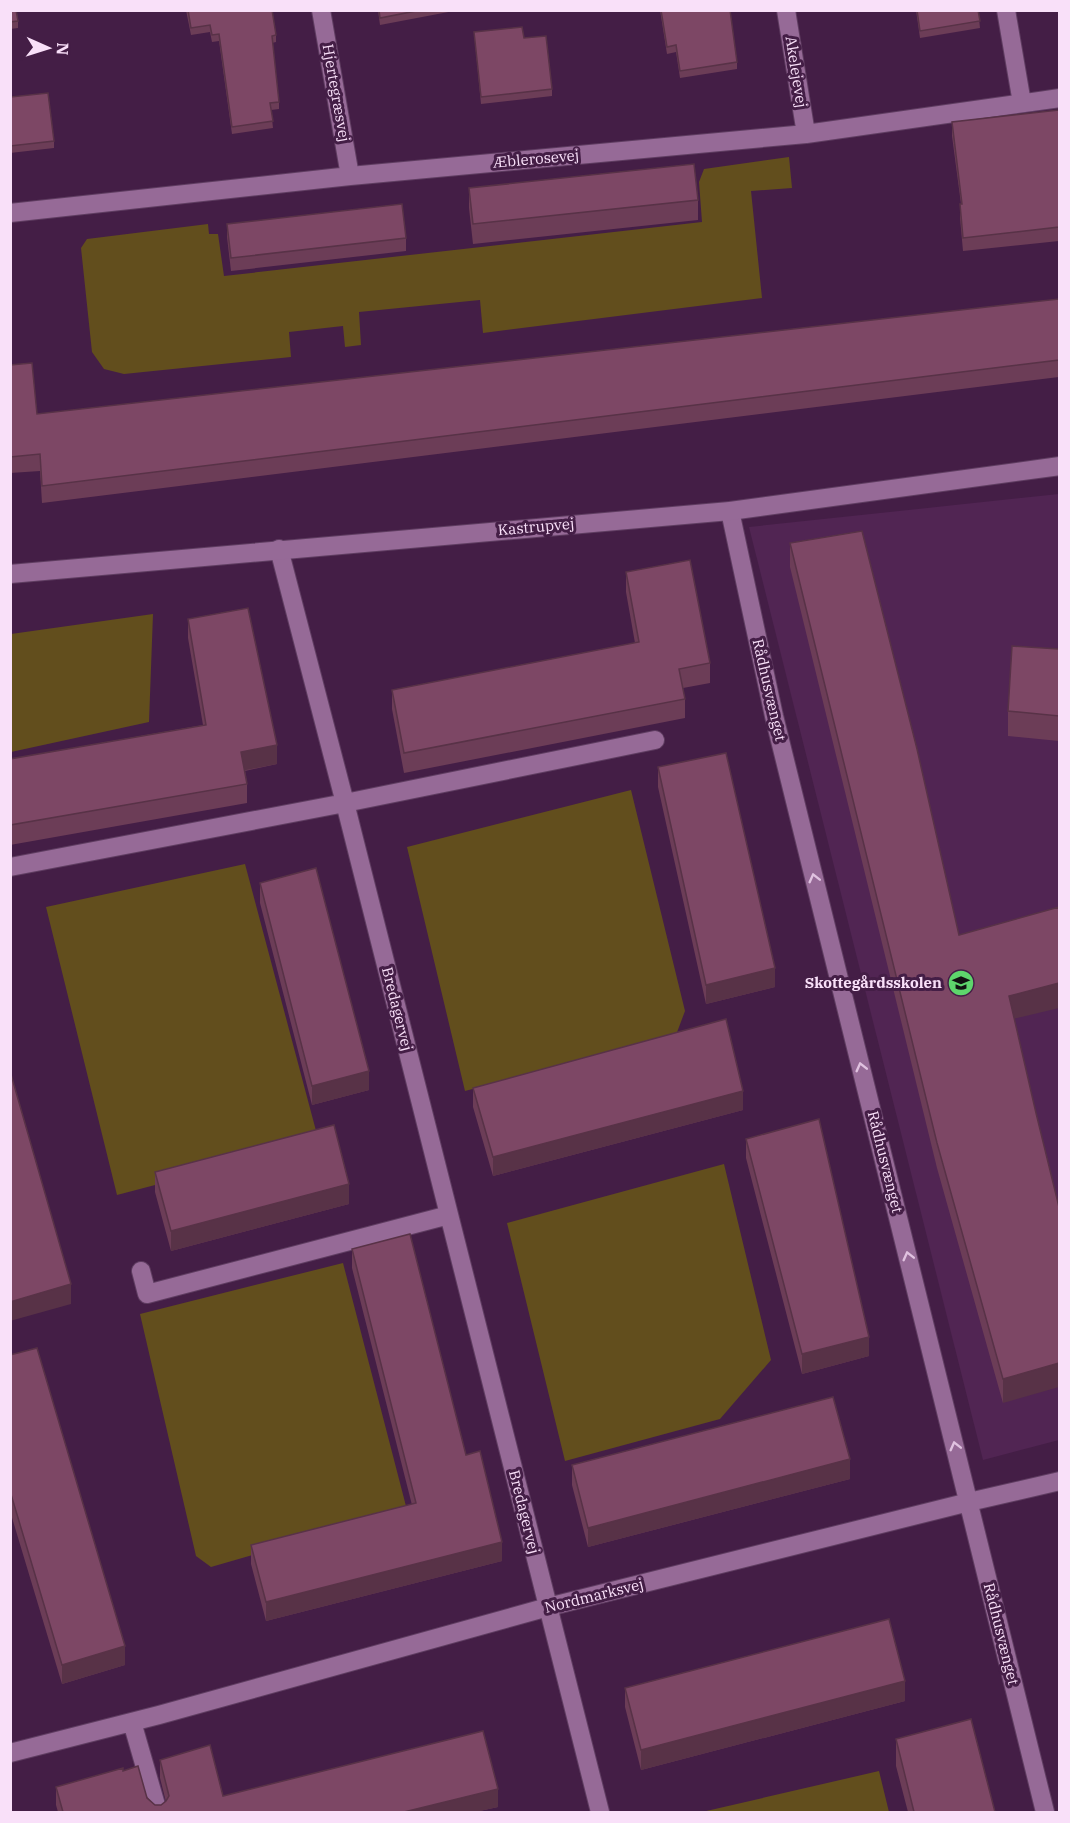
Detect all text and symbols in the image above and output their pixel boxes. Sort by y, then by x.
north arrow [18,18,78,78]
street label: Akelejevej [781,35,812,109]
text: N [53,42,73,56]
street label: Hjertegræsvej [319,42,354,143]
street label: Æblerosevej [492,145,580,172]
street label: Kastrupvej [497,514,575,539]
street label: Rådhusvænget [748,637,790,743]
one-way arrow [809,873,822,883]
street label: Bredagervej [378,965,417,1053]
school or university icon: Skottegårdsskolen [946,968,976,998]
place label: Skottegårdsskolen [805,973,942,992]
one-way arrow [856,1062,869,1072]
street label: Rådhusvænget [864,1109,907,1215]
one-way arrow [903,1251,916,1261]
one-way arrow [950,1441,963,1451]
street label: Bredagervej [505,1468,544,1556]
street label: Nordmarksvej [542,1574,645,1617]
street label: Rådhusvænget [980,1581,1023,1687]

